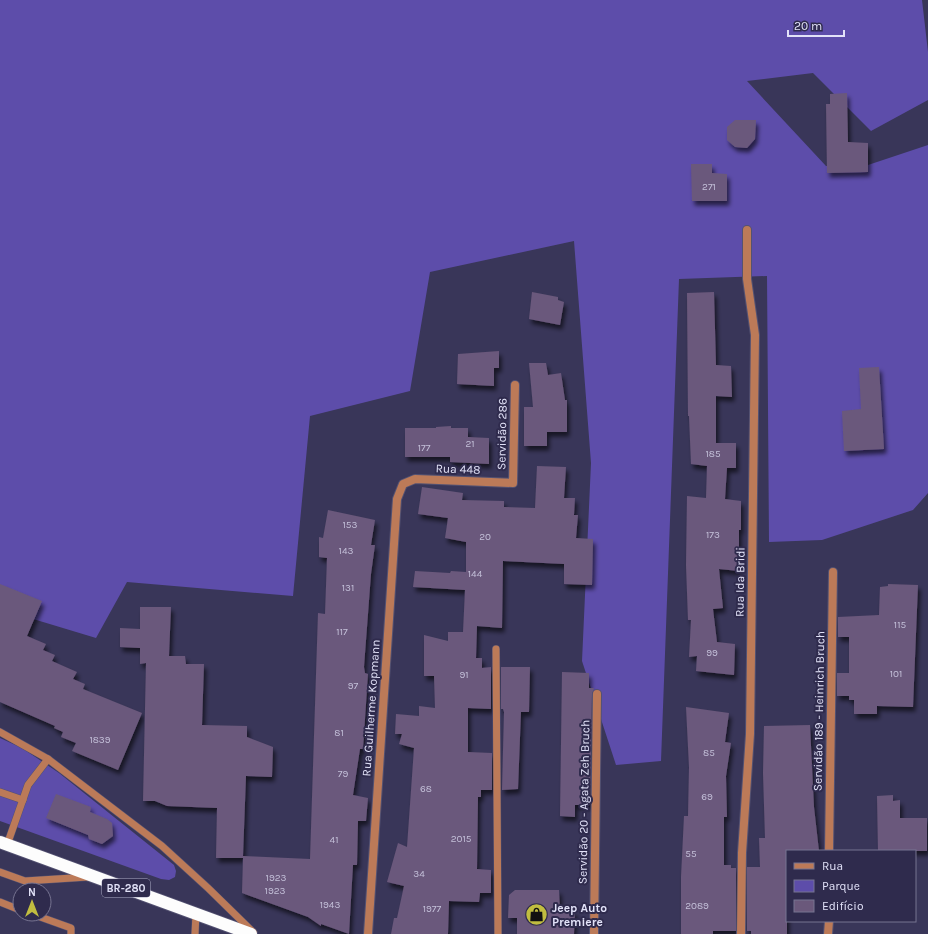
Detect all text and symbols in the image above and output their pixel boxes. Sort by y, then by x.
scale bar [788,12,844,38]
text: 20 m [794,19,822,33]
house number: 271 [702,181,716,193]
street label: Servidão 286 [494,398,510,470]
house number: 21 [465,438,475,450]
house number: 177 [418,442,431,454]
house number: 185 [705,448,721,460]
street label: Rua 448 [435,461,481,477]
house number: 153 [343,519,358,531]
house number: 173 [706,529,720,541]
house number: 20 [479,531,491,543]
house number: 143 [339,545,353,557]
street label: Rua Ida Bridi [732,547,748,617]
house number: 144 [468,568,483,580]
house number: 131 [342,582,354,594]
house number: 115 [894,619,906,631]
house number: 117 [336,626,348,638]
street label: Servidão 189 - Heinrich Bruch [811,631,827,791]
street label: Rua Guilherme Kopmann [359,639,383,777]
house number: 99 [706,647,718,659]
house number: 101 [890,668,902,680]
house number: 91 [459,669,469,681]
house number: 97 [348,680,359,692]
street label: Servidão 20 - Agata Zeh Bruch [576,720,592,884]
house number: 81 [334,727,344,739]
house number: 1839 [89,734,111,746]
house number: 85 [703,747,715,759]
house number: 79 [338,768,348,780]
house number: 68 [420,783,432,795]
house number: 69 [701,791,713,803]
house number: 2015 [451,833,472,845]
house number: 41 [330,834,338,846]
house number: 55 [685,848,697,860]
legend [786,850,916,922]
text: Rua [822,859,843,873]
house number: 34 [413,868,425,880]
house number: 1923 [266,872,286,884]
road number: BR-280 [102,879,150,897]
text: Parque [822,879,860,893]
north arrow [12,882,52,922]
house number: 1923 [265,885,285,897]
text: N [28,886,36,899]
house number: 1943 [320,899,340,911]
text: Edifício [822,899,863,913]
house number: 2089 [685,900,709,912]
place label: Jeep Auto Premiere [552,901,607,929]
shop icon: Jeep Auto Premiere [523,902,549,928]
house number: 1977 [423,903,442,915]

